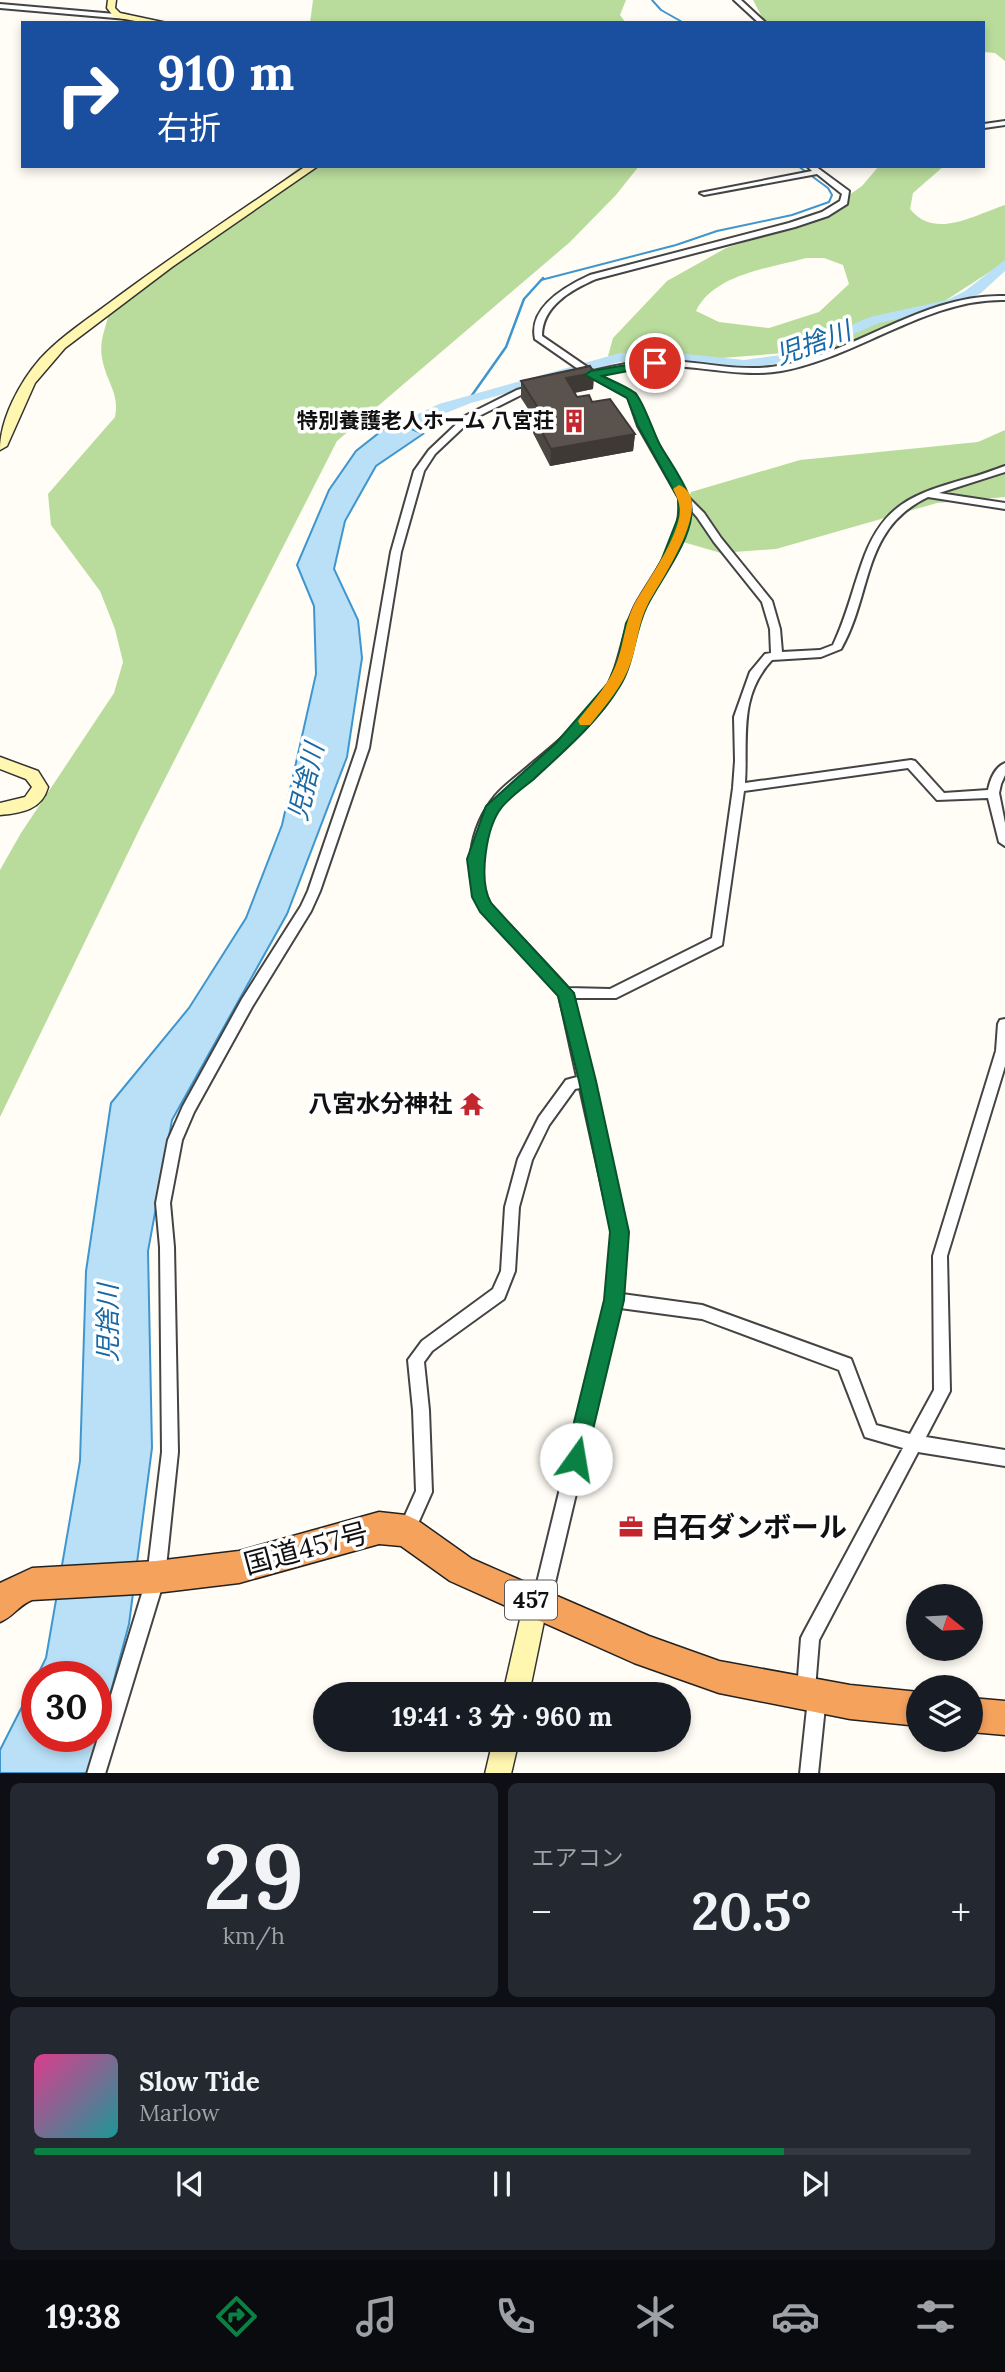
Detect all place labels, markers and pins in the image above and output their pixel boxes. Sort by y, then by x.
pin [625,333,685,393]
place label: 特別養護老人ホーム 八宮荘 [297,407,554,434]
building icon: 特別養護老人ホーム 八宮荘 [560,407,588,435]
place label: 八宮水分神社 [308,1088,452,1119]
temple icon: 八宮水分神社 [458,1090,486,1118]
place label: 白石ダンボール [651,1509,847,1545]
office icon: 白石ダンボール [617,1513,645,1541]

